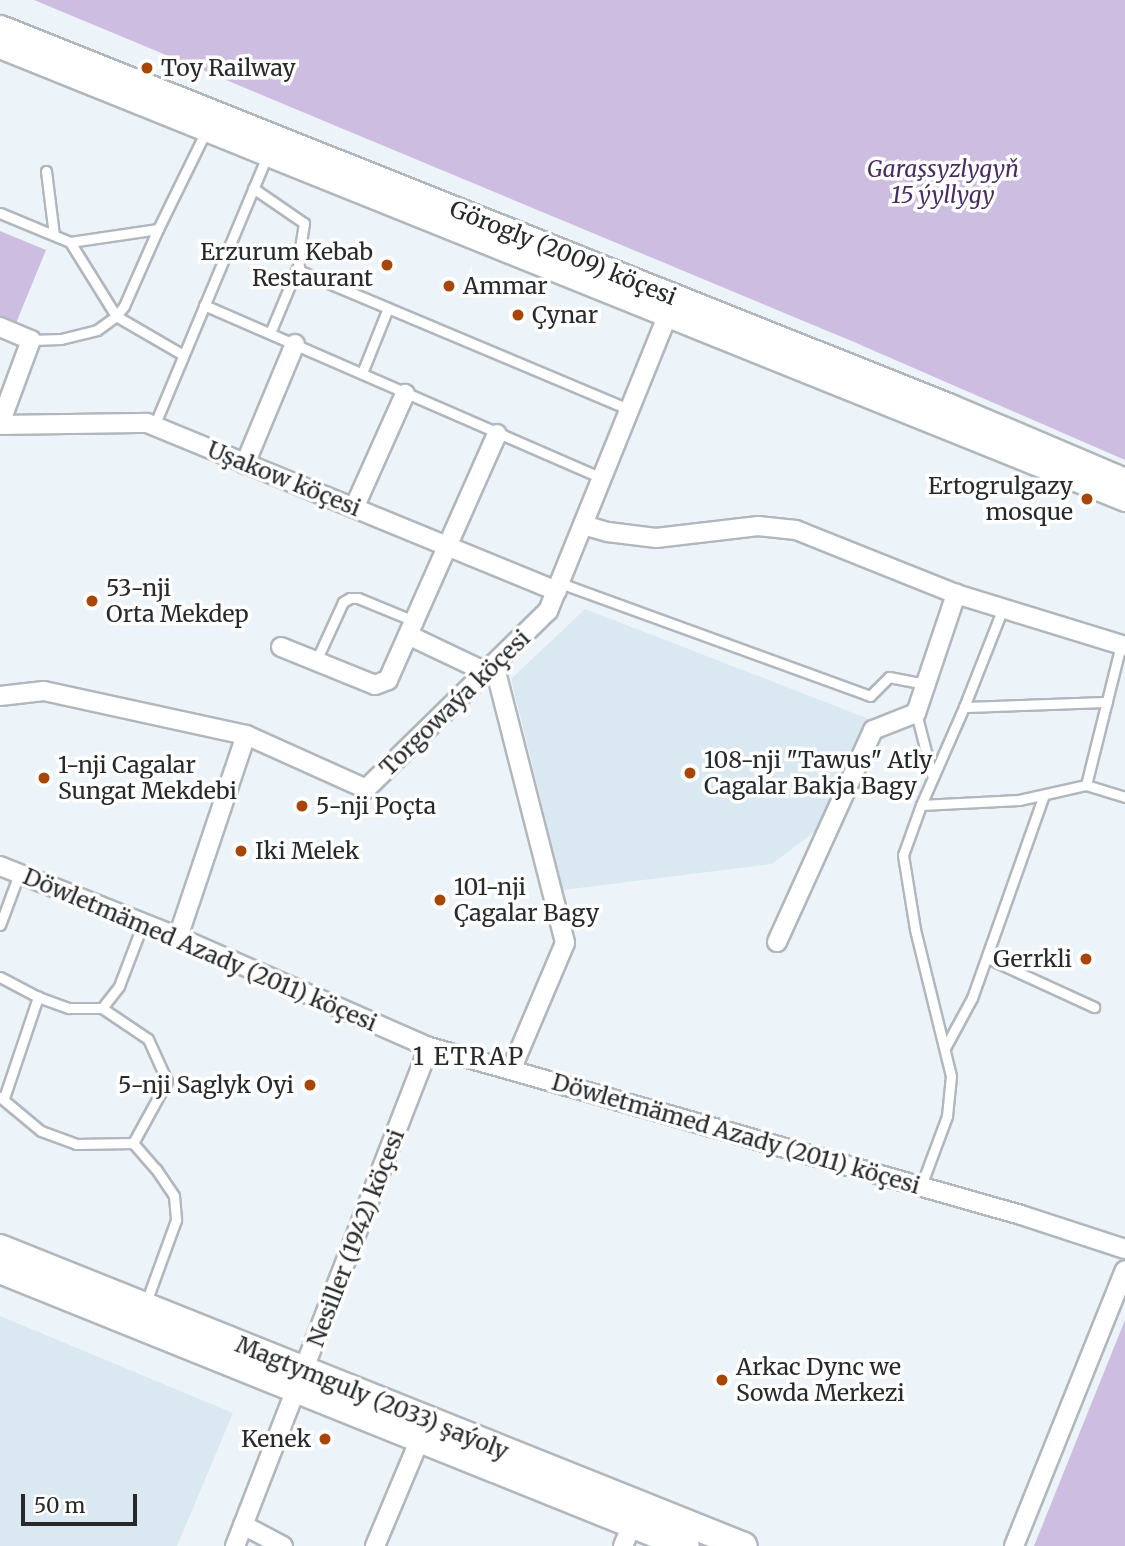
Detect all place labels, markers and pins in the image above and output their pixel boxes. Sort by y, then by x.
place label: Toy Railway [161,54,296,82]
marker: Toy Railway [139,60,155,76]
place label: Erzurum Kebab Restaurant [200,238,373,292]
marker: Erzurum Kebab Restaurant [379,257,395,273]
place label: Ammar [463,272,548,300]
marker: Ammar [441,278,457,294]
place label: Çynar [532,301,598,329]
marker: Çynar [510,307,526,323]
place label: Ertogrulgazy mosque [928,472,1073,526]
marker: Ertogrulgazy mosque [1079,491,1095,507]
place label: 53-nji Orta Mekdep [106,574,249,628]
marker: 53-nji Orta Mekdep [84,593,100,609]
place label: 108-nji "Tawus" Atly Cagalar Bakja Bagy [704,746,932,800]
place label: 1-nji Cagalar Sungat Mekdebi [58,751,237,805]
marker: 108-nji "Tawus" Atly Cagalar Bakja Bagy [682,765,698,781]
marker: 1-nji Cagalar Sungat Mekdebi [36,770,52,786]
place label: 5-nji Poçta [316,792,436,820]
marker: 5-nji Poçta [294,798,310,814]
place label: Iki Melek [255,837,359,865]
marker: Iki Melek [233,843,249,859]
place label: 101-nji Çagalar Bagy [454,873,599,927]
marker: 101-nji Çagalar Bagy [432,892,448,908]
place label: Gerrkli [993,945,1072,973]
marker: Gerrkli [1078,951,1094,967]
place label: 5-nji Saglyk Oyi [118,1071,294,1099]
marker: 5-nji Saglyk Oyi [300,1075,320,1095]
place label: Arkac Dync we Sowda Merkezi [736,1353,905,1407]
marker: Arkac Dync we Sowda Merkezi [714,1372,730,1388]
place label: Kenek [241,1425,311,1453]
marker: Kenek [317,1431,333,1447]

